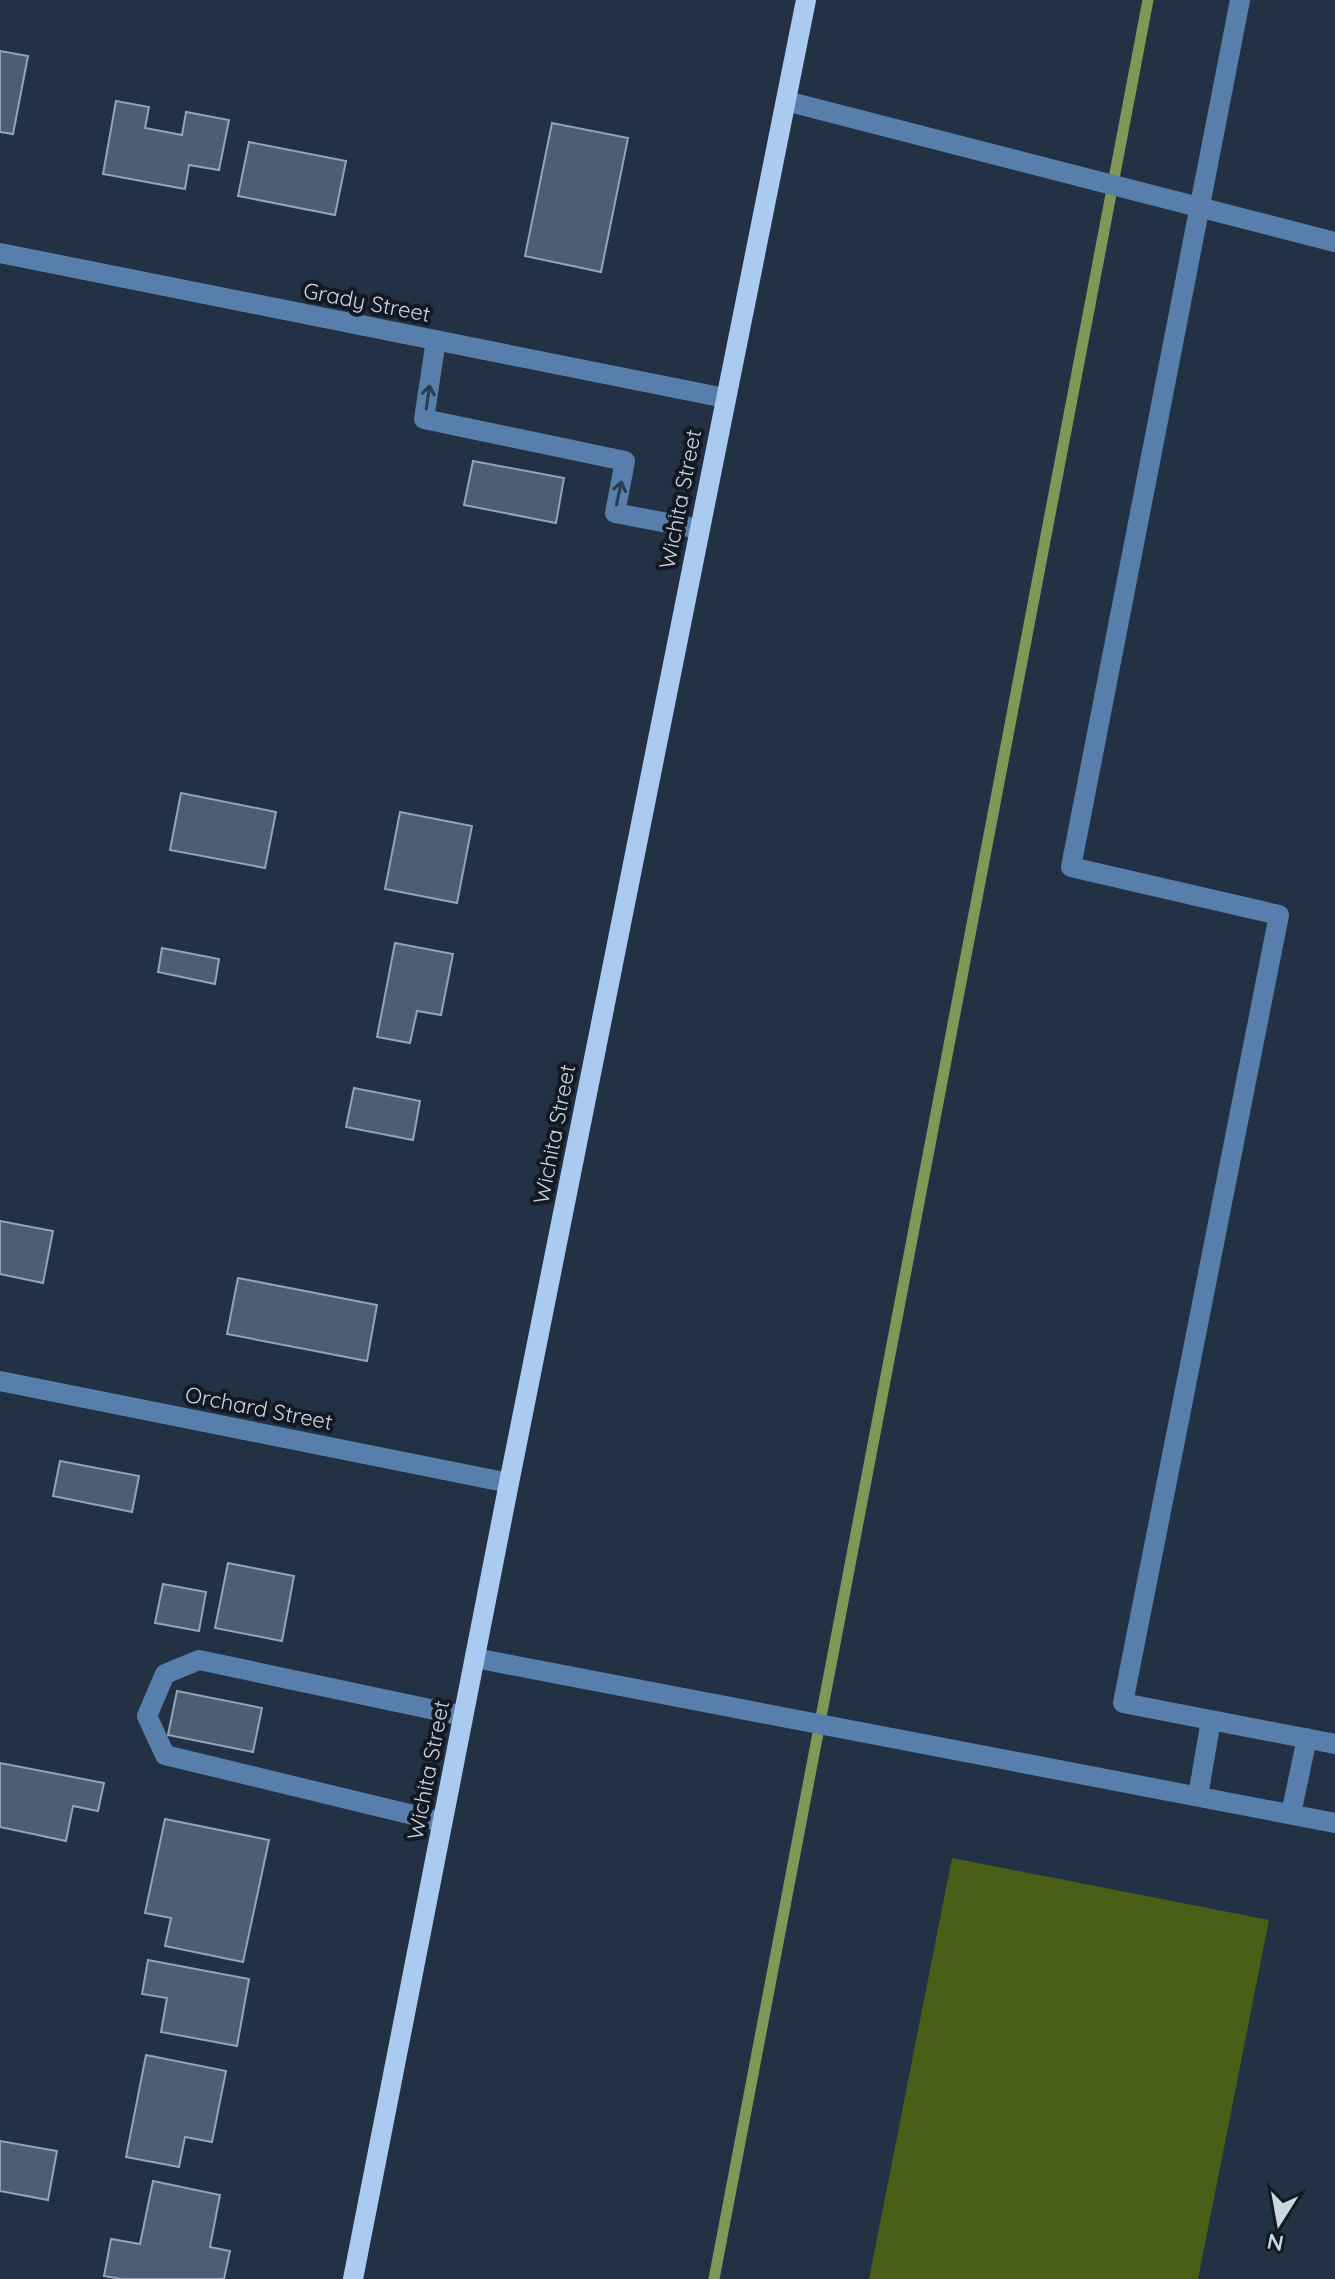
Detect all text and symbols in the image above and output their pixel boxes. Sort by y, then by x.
street label: Grady Street [301,276,433,328]
one-way arrow [421,385,436,410]
street label: Wichita Street [653,427,707,571]
one-way arrow [612,481,627,506]
street label: Wichita Street [527,1062,581,1206]
street label: Orchard Street [183,1380,335,1436]
street label: Wichita Street [401,1698,455,1842]
north arrow [1239,2183,1319,2263]
text: N [1265,2227,1286,2258]

